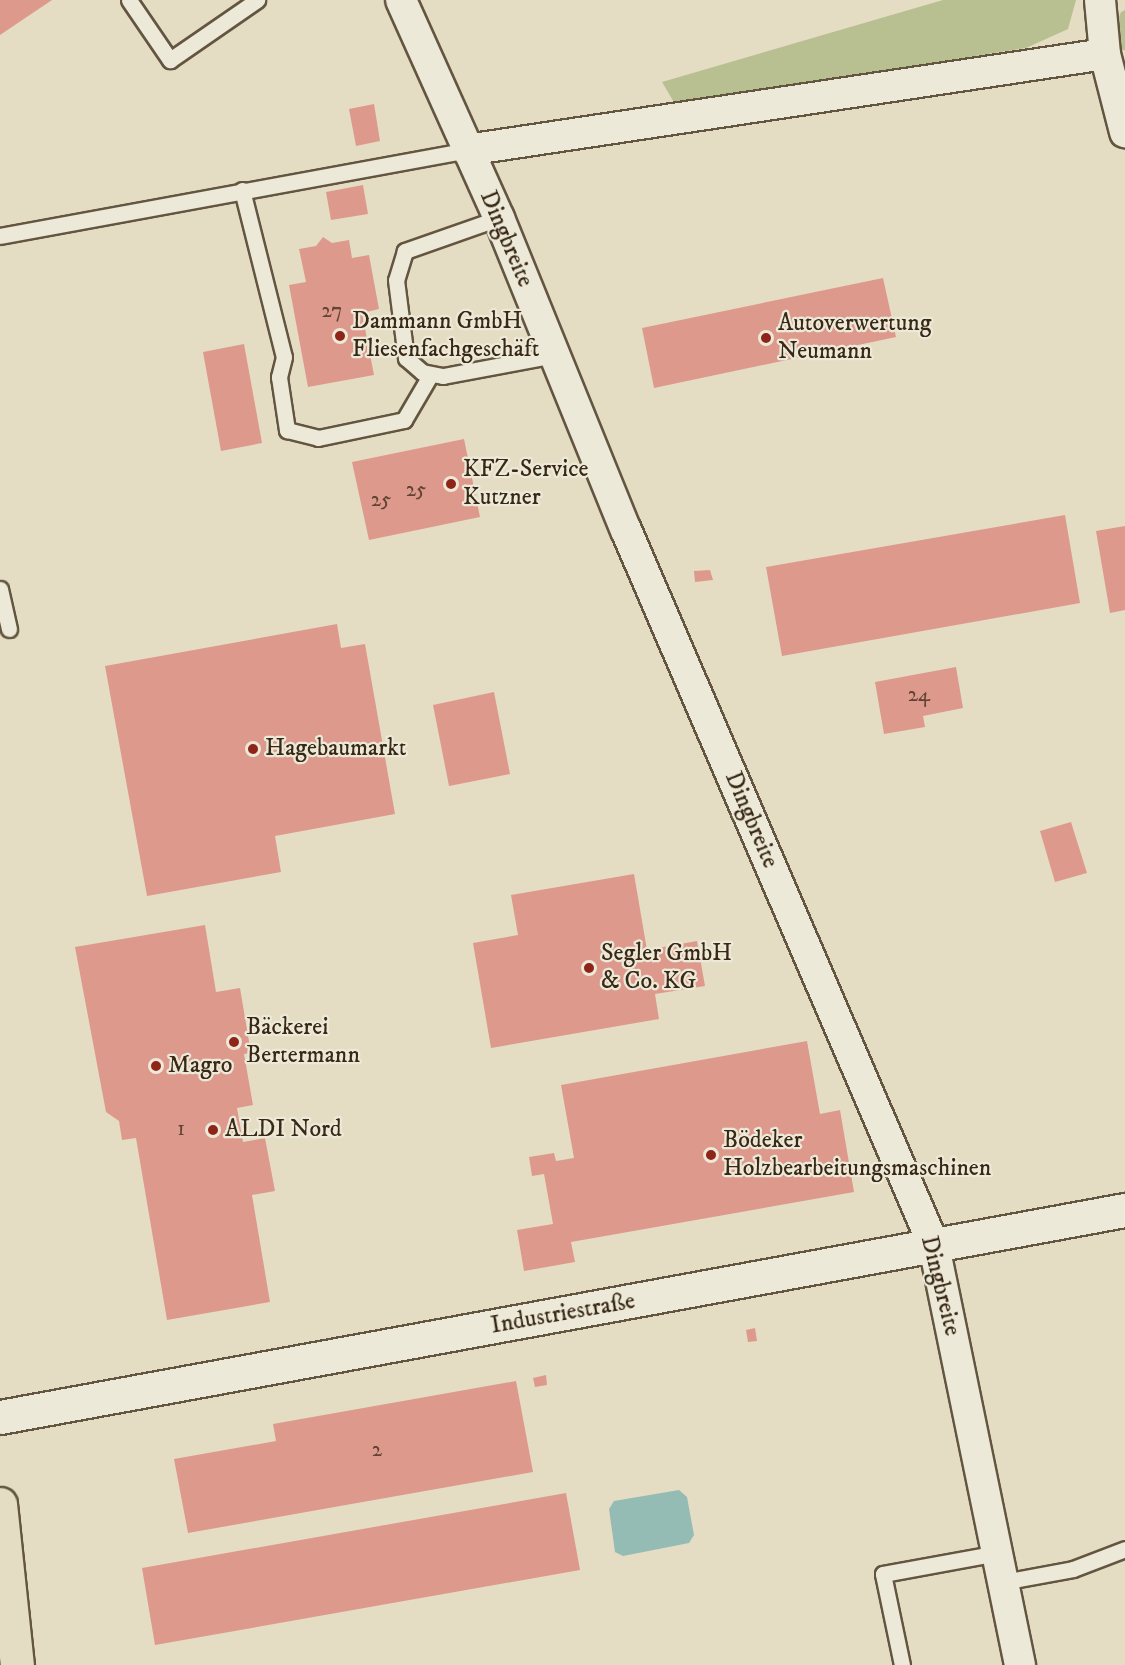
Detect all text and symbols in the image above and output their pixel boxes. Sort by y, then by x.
street label: Dingbreite [473,186,539,292]
house number: 27 [322,298,342,324]
place label: Dammann GmbH Fliesenfachgeschäft [352,308,539,364]
place label: Autoverwertung Neumann [778,310,932,366]
marker: Dammann GmbH Fliesenfachgeschäft [333,329,347,343]
marker: Autoverwertung Neumann [759,331,773,345]
place label: KFZ-Service Kutzner [463,456,589,512]
house number: 25 [406,477,426,503]
marker: KFZ-Service Kutzner [444,477,458,491]
house number: 25 [371,487,391,513]
house number: 24 [908,682,930,708]
place label: Hagebaumarkt [265,735,407,763]
marker: Hagebaumarkt [246,742,260,756]
street label: Dingbreite [718,767,784,873]
place label: Segler GmbH & Co. KG [601,940,732,996]
marker: Segler GmbH & Co. KG [582,961,596,975]
place label: Bäckerei Bertermann [246,1014,360,1070]
marker: Bäckerei Bertermann [227,1035,241,1049]
place label: Magro [168,1052,232,1080]
marker: Magro [149,1059,163,1073]
house number: 1 [177,1116,185,1142]
place label: ALDI Nord [225,1116,342,1144]
marker: ALDI Nord [206,1123,220,1137]
place label: Bödeker Holzbearbeitungsmaschinen [723,1127,991,1183]
marker: Bödeker Holzbearbeitungsmaschinen [704,1148,718,1162]
street label: Dingbreite [914,1233,966,1339]
street label: Industriestraße [489,1287,637,1341]
house number: 2 [372,1437,382,1463]

